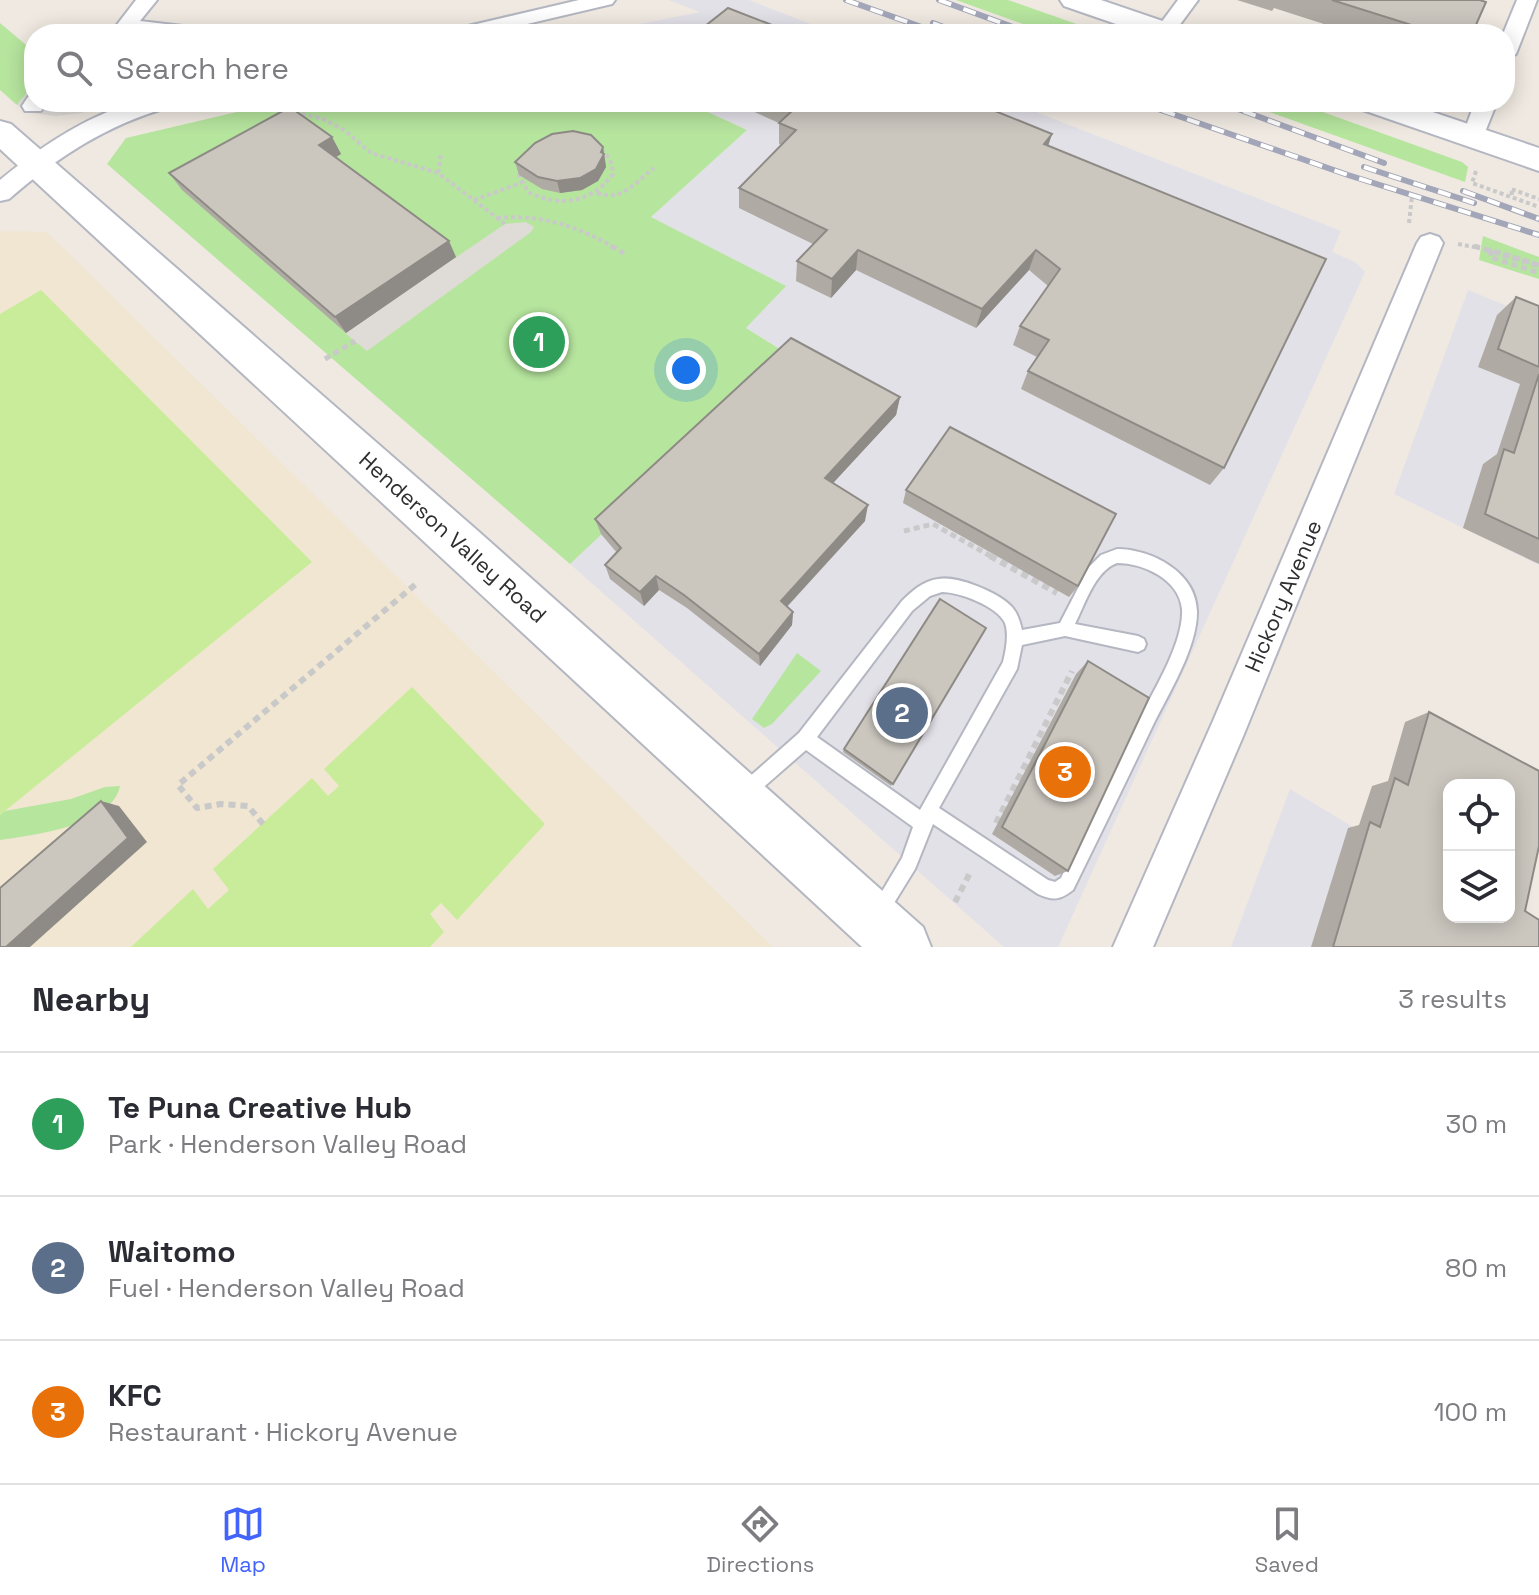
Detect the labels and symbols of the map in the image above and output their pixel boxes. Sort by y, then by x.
pin: 1 [513,312,565,372]
your location [666,350,706,390]
street label: Henderson Valley Road [353,445,553,629]
street label: Hickory Avenue [1238,516,1328,676]
pin: 2 [876,683,928,743]
pin: 3 [1039,742,1091,802]

